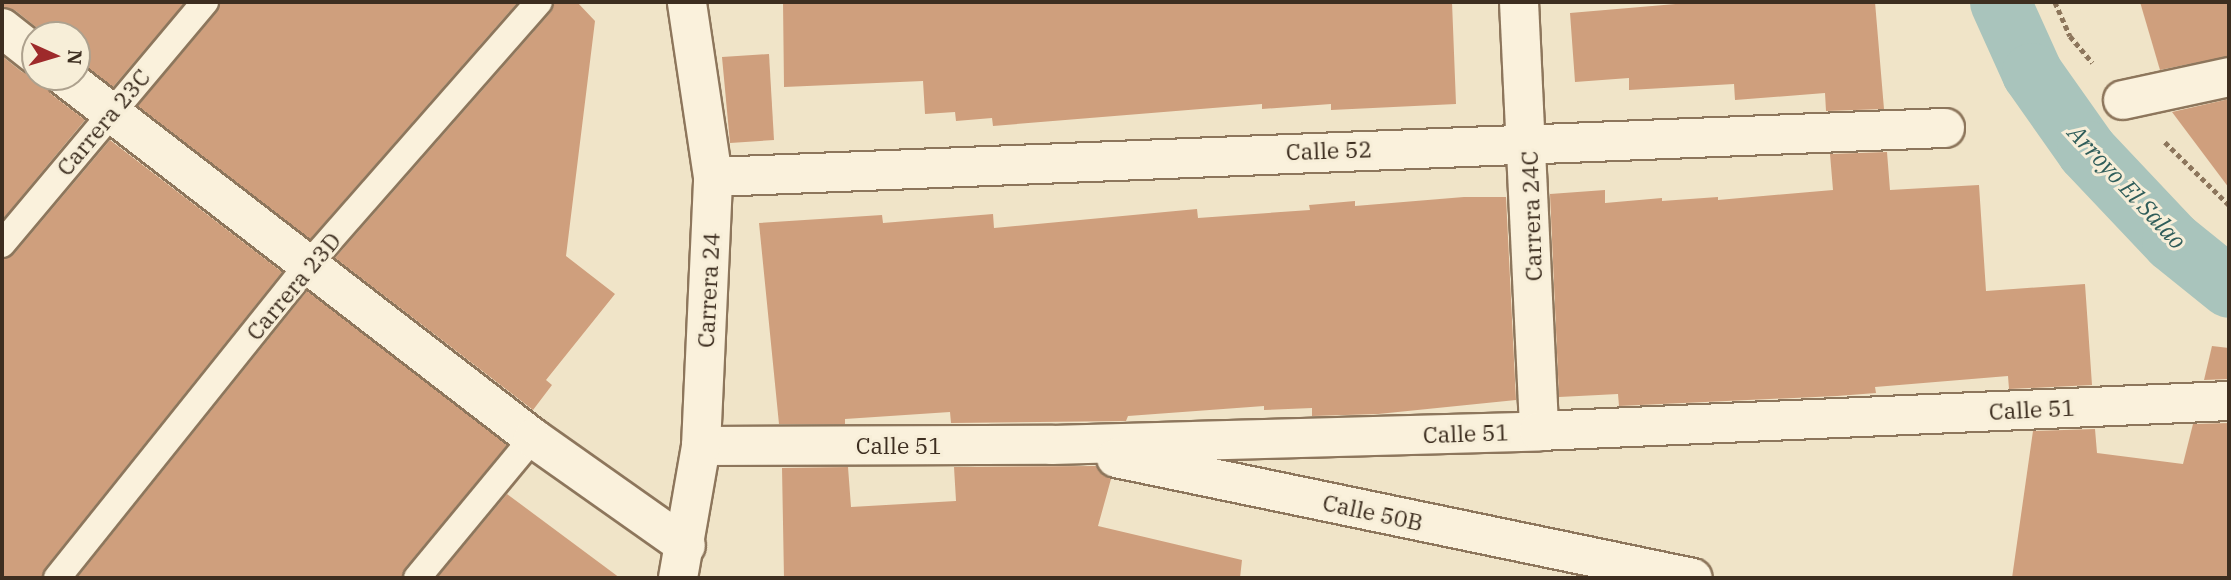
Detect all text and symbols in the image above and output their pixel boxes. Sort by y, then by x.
north arrow [21,21,91,91]
text: N [62,49,87,66]
street label: Carrera 23C [50,63,156,181]
water label: Arroyo El Salao [2062,119,2192,255]
street label: Calle 52 [1285,135,1373,165]
street label: Carrera 24C [1515,150,1547,282]
street label: Carrera 23D [240,227,346,345]
street label: Carrera 24 [691,232,725,348]
street label: Calle 51 [1988,393,2076,425]
street label: Calle 51 [1422,418,1510,448]
street label: Calle 51 [856,431,942,459]
street label: Calle 50B [1320,488,1426,536]

